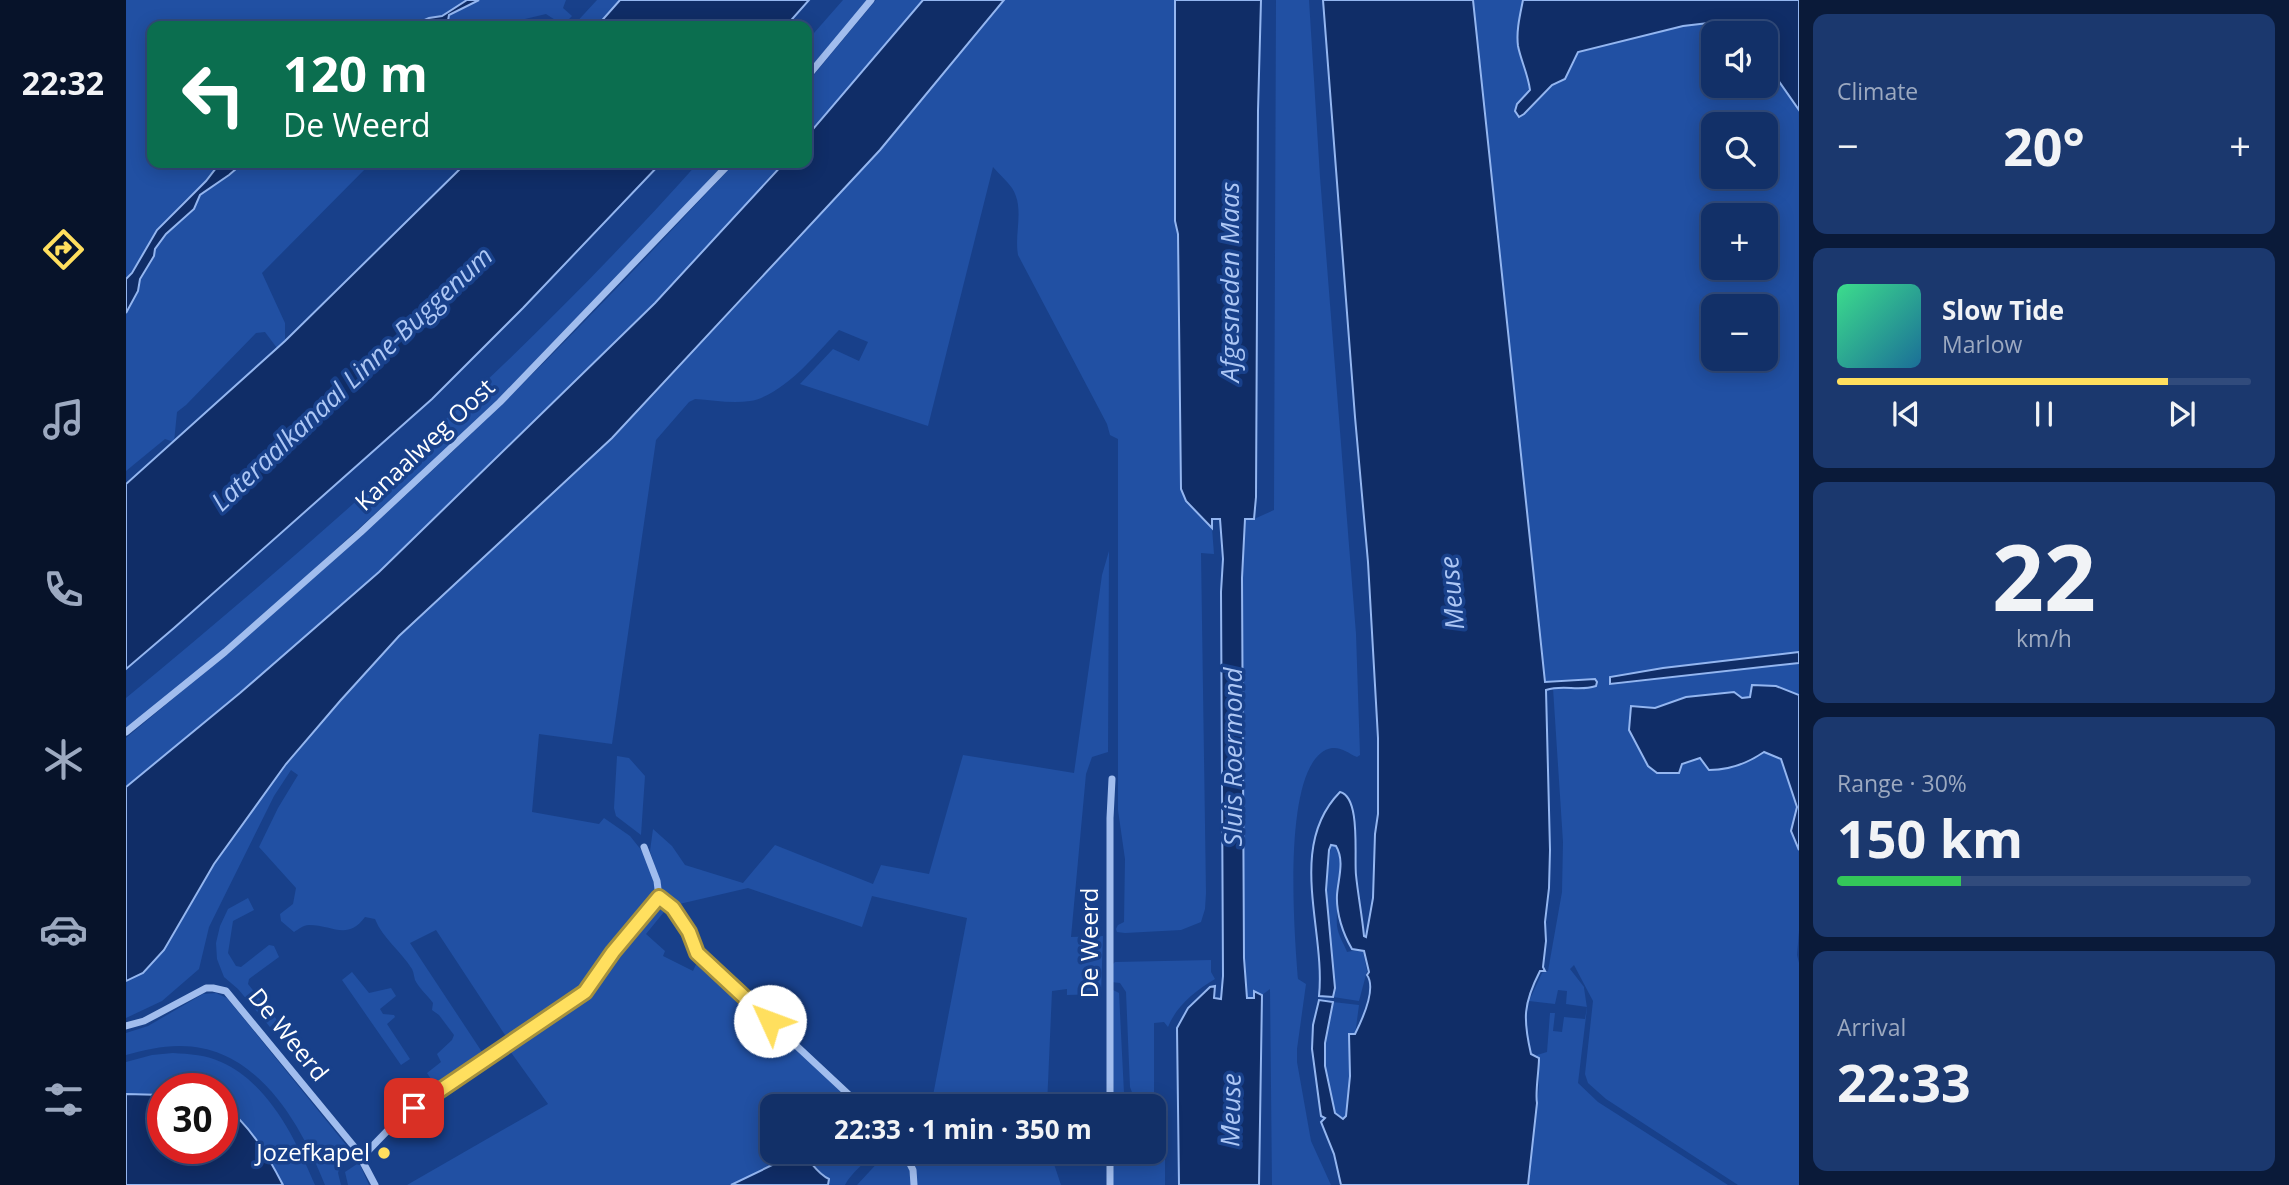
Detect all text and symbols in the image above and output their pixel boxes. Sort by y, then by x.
map controls [1701,21,1778,371]
button: sound [1701,21,1778,98]
text: 120 m [283,40,428,106]
icon: left [168,49,259,140]
text: 22:32 [22,61,104,104]
text: Climate [1837,75,1918,107]
text: De Weerd [283,103,431,146]
text: 20° [2003,110,2085,181]
button: search [1701,112,1778,189]
text: − [1837,119,1859,171]
text: + [2229,119,2251,171]
water label: Afgesneden Maas [1211,182,1247,384]
button: + [1701,203,1778,280]
icon: directions [39,225,88,274]
water label: Lateraalkanaal Linne-Buggenum [203,238,500,519]
text: Slow Tide [1942,292,2064,328]
button: − [1701,294,1778,371]
text: Marlow [1942,328,2022,360]
street label: Kanaalweg Oost [347,370,501,517]
icon: music [39,395,88,444]
icon: previous [1887,395,1925,433]
icon: pause [2025,395,2063,433]
icon: next [2163,395,2201,433]
text: 22 [1992,514,2096,638]
water label: Meuse [1430,555,1472,631]
icon: phone [39,565,88,614]
text: km/h [2016,622,2072,654]
water label: Sluis Roermond [1214,666,1250,847]
icon: climate [39,735,88,784]
text: Range · 30% [1837,767,1967,799]
text: 150 km [1837,802,2023,873]
street label: De Weerd [1072,888,1105,998]
icon: car [39,905,88,954]
street label: De Weerd [241,981,337,1087]
position arrow [733,984,807,1058]
text: Arrival [1837,1011,1906,1043]
text: 22:33 [1837,1046,1971,1117]
speed limit sign: 30 [147,1073,238,1164]
water label: Meuse [1211,1073,1249,1147]
icon: filters [39,1075,88,1124]
pin [384,1078,444,1138]
icon: arrive [395,1089,433,1127]
text: 22:33 · 1 min · 350 m [834,1111,1092,1147]
place label: Jozefkapel [254,1135,370,1168]
marker: Jozefkapel [376,1145,392,1161]

